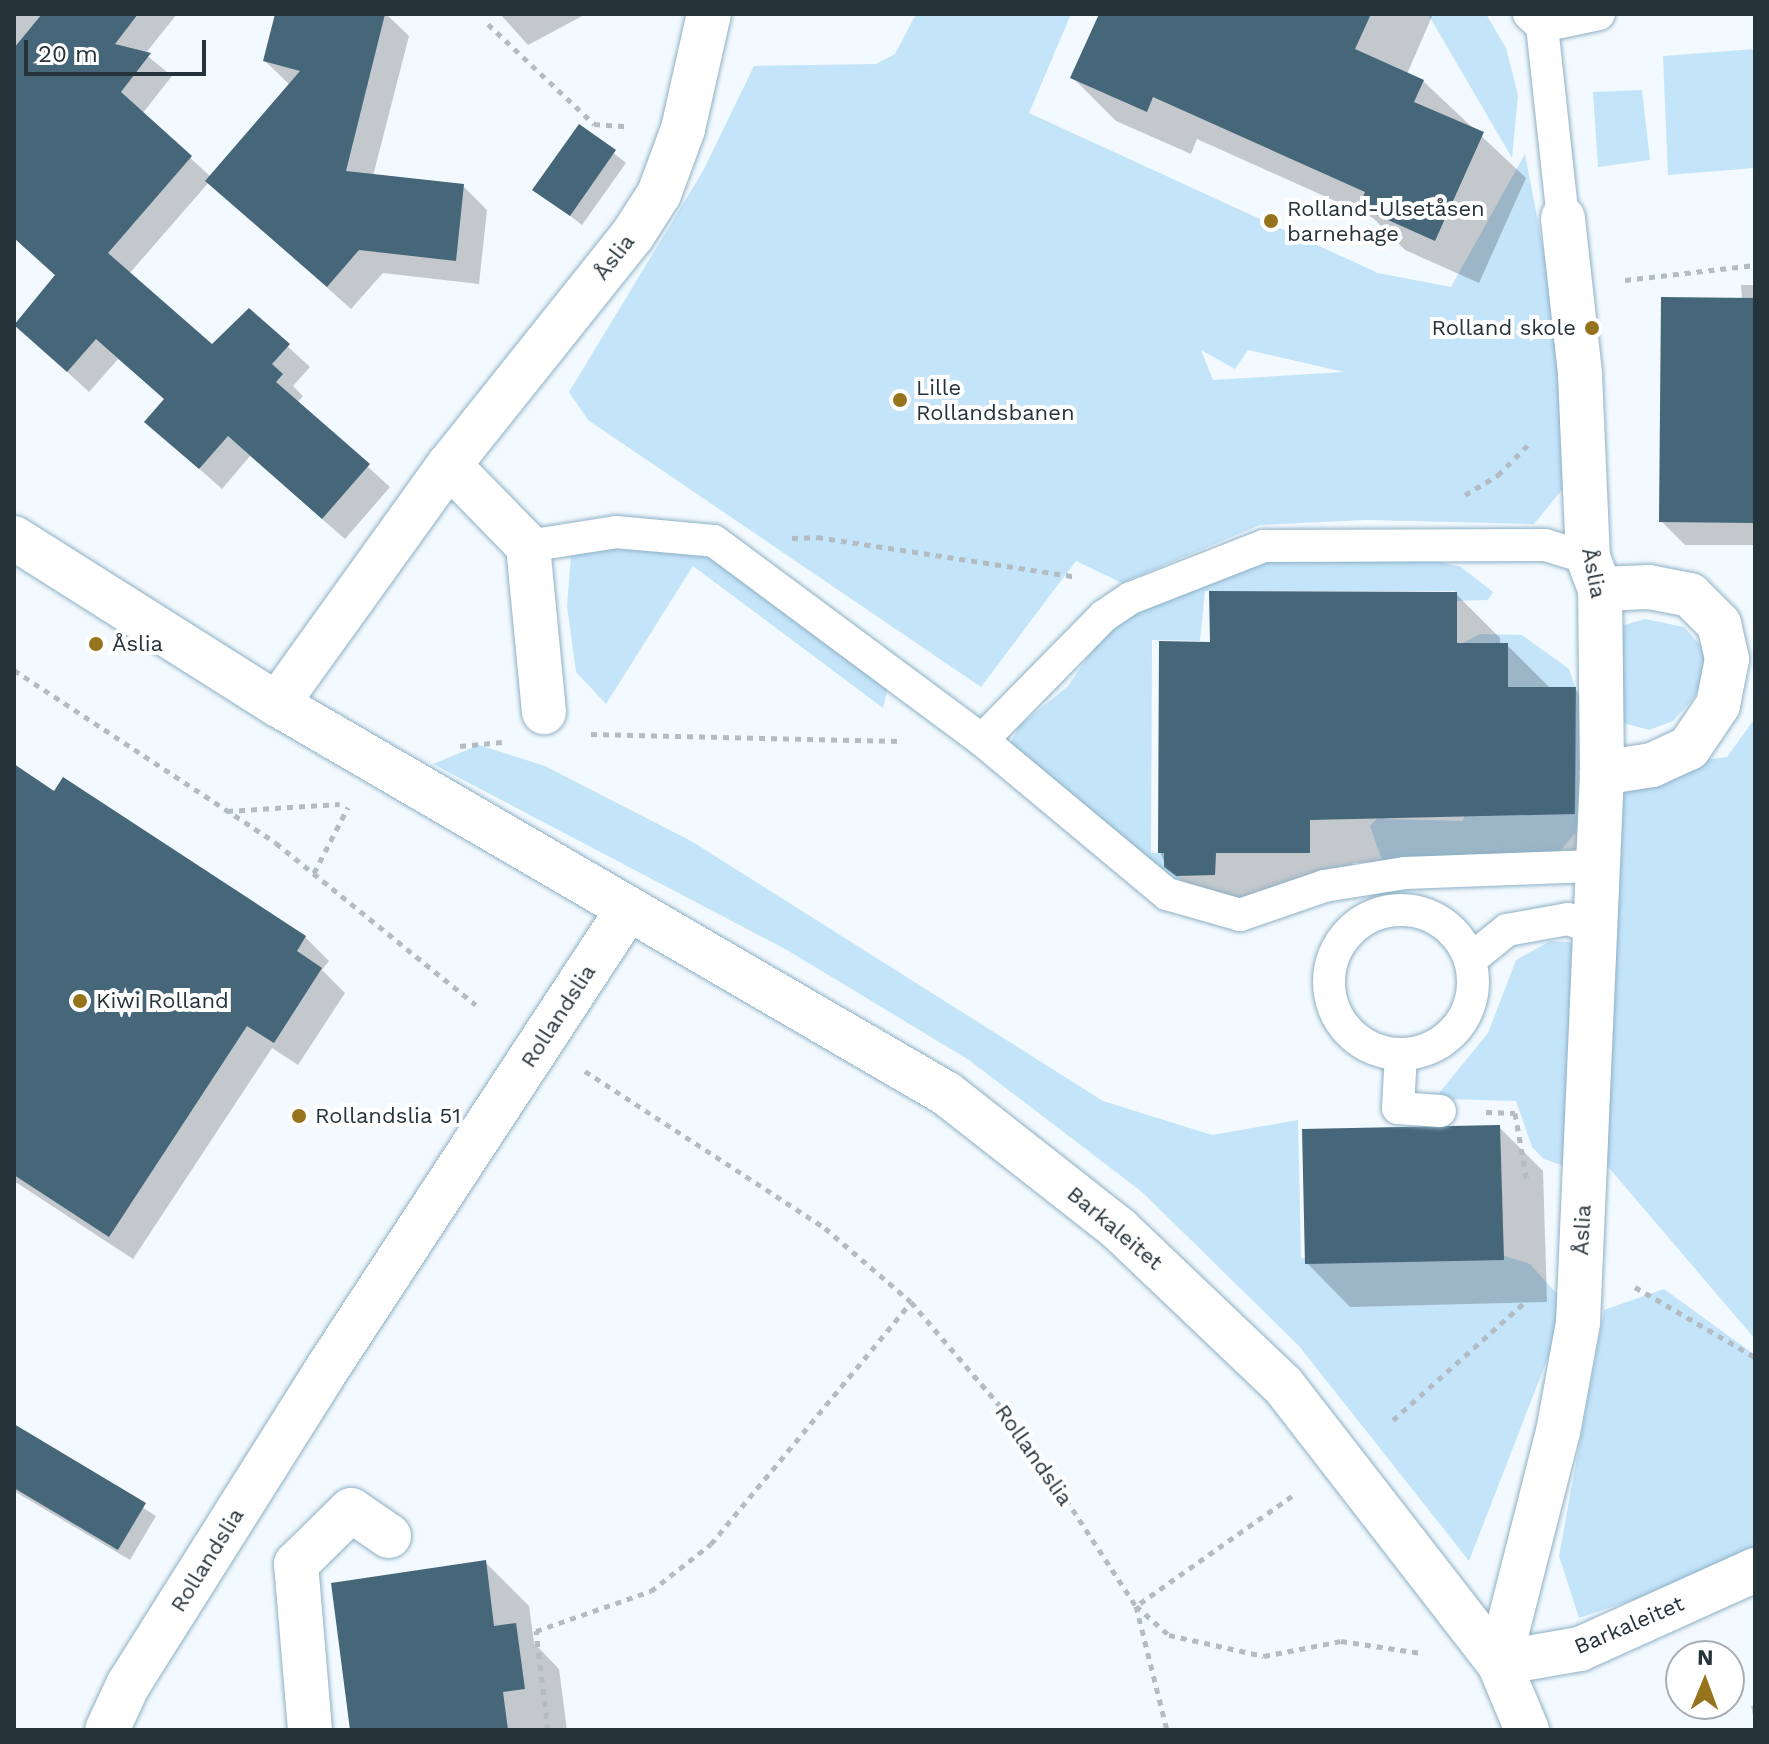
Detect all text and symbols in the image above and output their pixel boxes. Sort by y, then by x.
scale bar [28,24,210,74]
text: 20 m [38,40,98,68]
place label: Rolland-Ulsetåsen barnehage [1287,195,1485,246]
marker: Rolland-Ulsetåsen barnehage [1262,212,1280,230]
street label: Åslia [588,229,640,285]
place label: Rolland skole [1431,315,1576,341]
marker: Rolland skole [1583,319,1601,337]
place label: Lille Rollandsbanen [916,374,1075,426]
marker: Lille Rollandsbanen [891,391,909,409]
street label: Åslia [1576,545,1612,601]
place label: Åslia [112,631,163,657]
marker: Åslia [87,635,105,653]
street label: Rollandslia [515,960,601,1072]
place label: Kiwi Rolland [96,988,229,1014]
marker: Kiwi Rolland [71,992,89,1010]
place label: Rollandslia 51 [315,1103,461,1129]
marker: Rollandslia 51 [290,1107,308,1125]
street label: Barkaleitet [1062,1180,1168,1276]
street label: Åslia [1567,1204,1597,1256]
street label: Rollandslia [990,1399,1078,1511]
street label: Rollandslia [165,1503,249,1617]
street label: Barkaleitet [1570,1590,1688,1660]
north arrow [1665,1640,1745,1720]
text: N [1697,1645,1714,1670]

